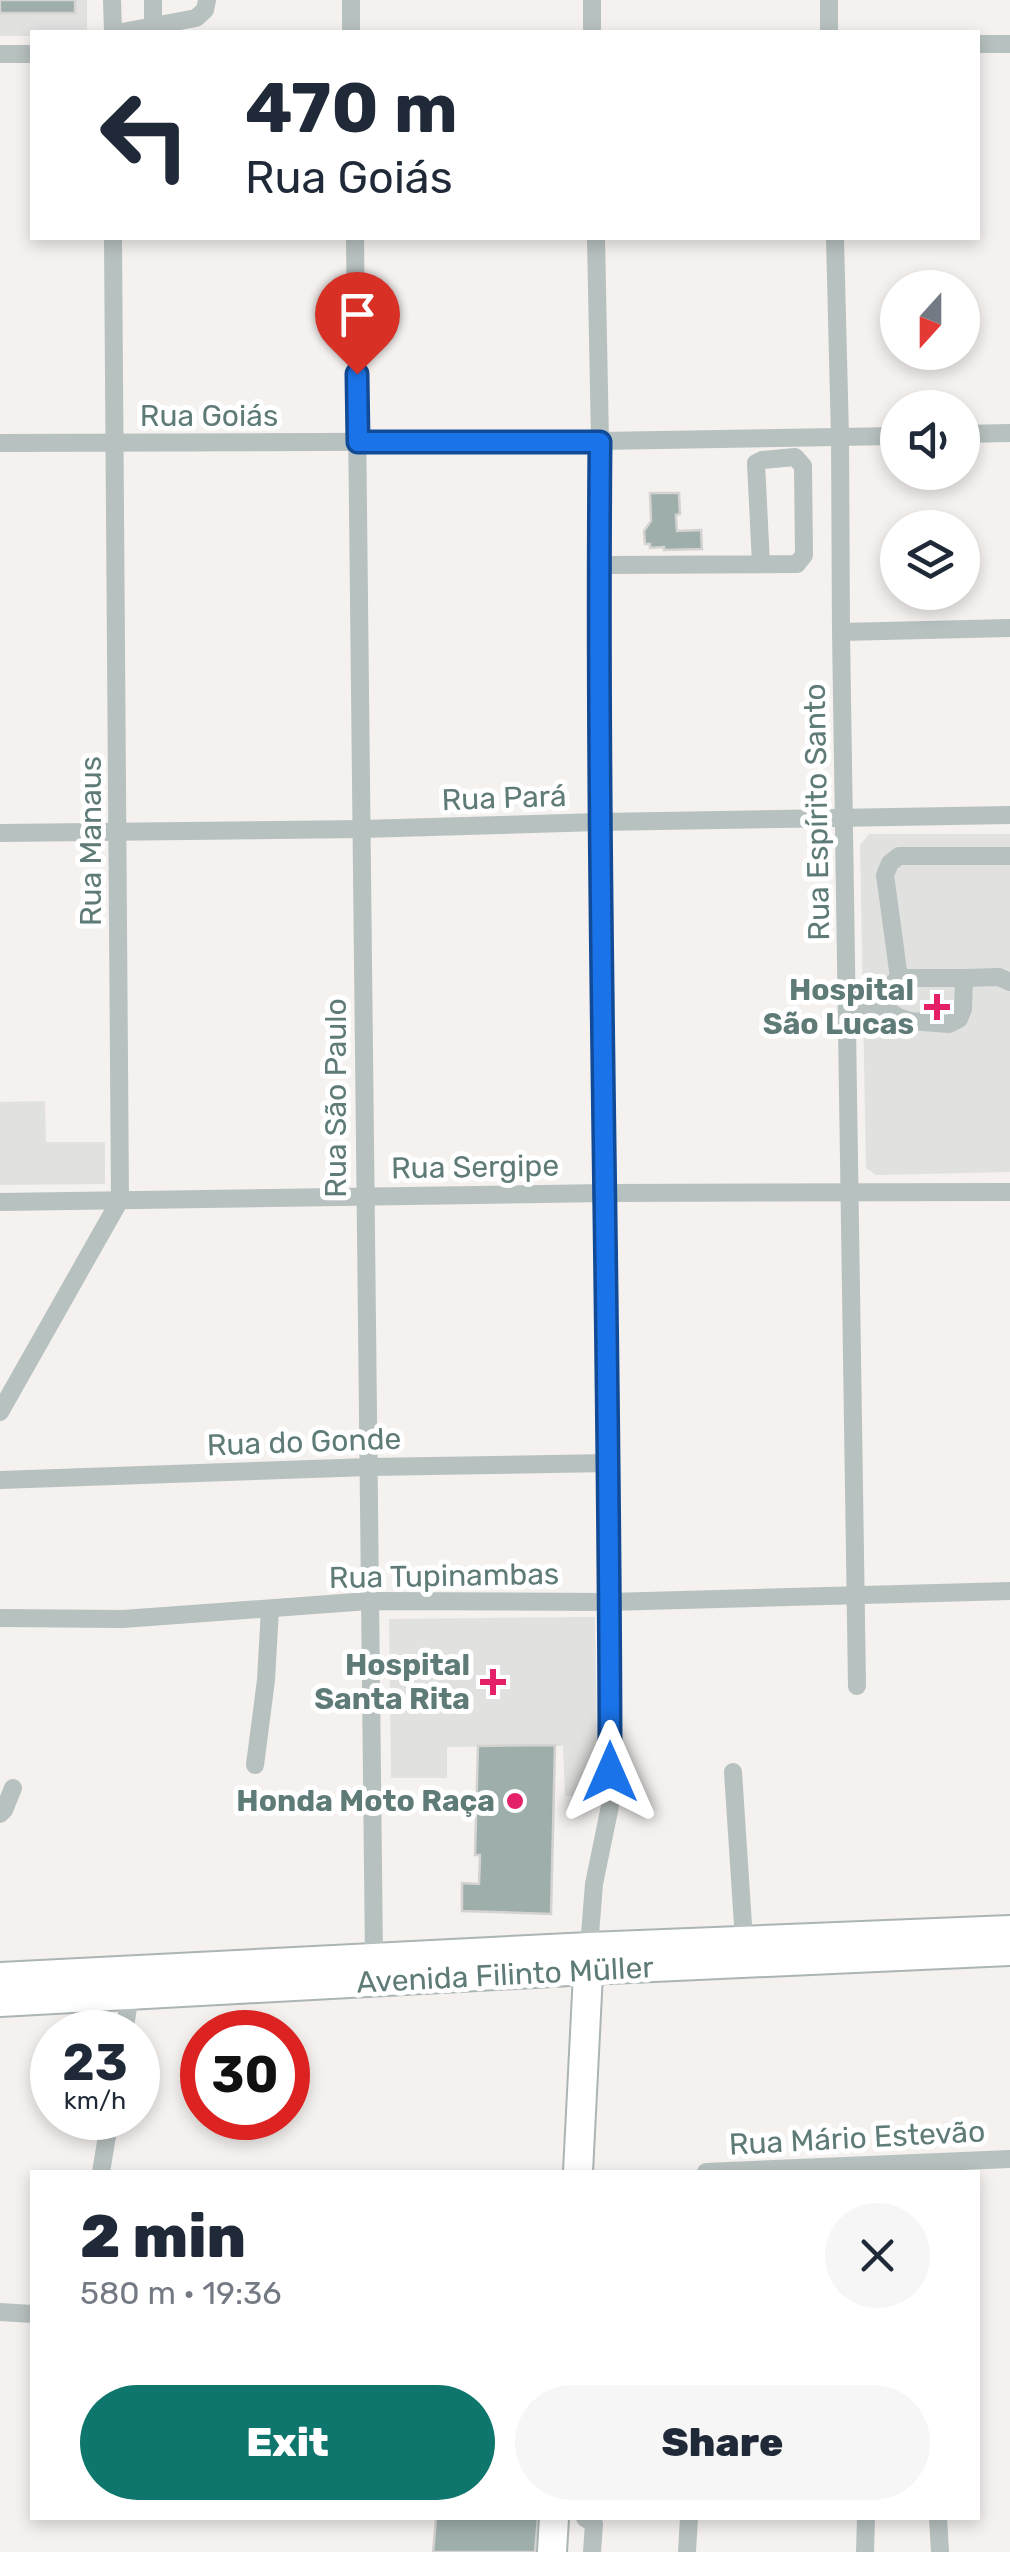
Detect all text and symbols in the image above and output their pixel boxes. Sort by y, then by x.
text: 470 m [245,67,458,150]
icon: left [80,70,210,200]
text: Rua Goiás [245,151,453,204]
north arrow [880,270,980,370]
map controls [880,270,980,610]
pin [315,272,400,375]
icon: arrive [330,287,385,342]
button: sound [880,390,980,490]
street label: Rua Goiás [140,398,278,434]
button: layers [880,510,980,610]
street label: Rua Espírito Santo [797,683,837,941]
street label: Rua Manaus [73,756,109,926]
street label: Rua Pará [441,778,567,818]
place label: Hospital São Lucas [763,972,914,1042]
marker: Hospital São Lucas [924,994,950,1020]
street label: Rua São Paulo [318,998,354,1198]
street label: Rua Sergipe [391,1148,559,1186]
street label: Rua do Gonde [206,1421,402,1463]
street label: Rua Tupinambas [329,1556,559,1596]
place label: Hospital Santa Rita [314,1647,470,1717]
marker: Hospital Santa Rita [480,1669,506,1695]
position arrow [558,1720,662,1824]
place label: Honda Moto Raça [236,1783,495,1819]
marker: Honda Moto Raça [504,1790,526,1812]
street label: Avenida Filinto Müller [356,1949,655,2001]
speed limit sign: 30 [180,2010,310,2140]
text: 23 [62,2033,128,2093]
text: km/h [64,2086,126,2115]
street label: Rua Mário Estevão [728,2113,986,2163]
text: 2 min [80,2201,246,2272]
button: close [825,2203,930,2308]
text: 580 m · 19:36 [80,2274,282,2312]
button: Exit [80,2385,495,2500]
button: Share [515,2385,930,2500]

